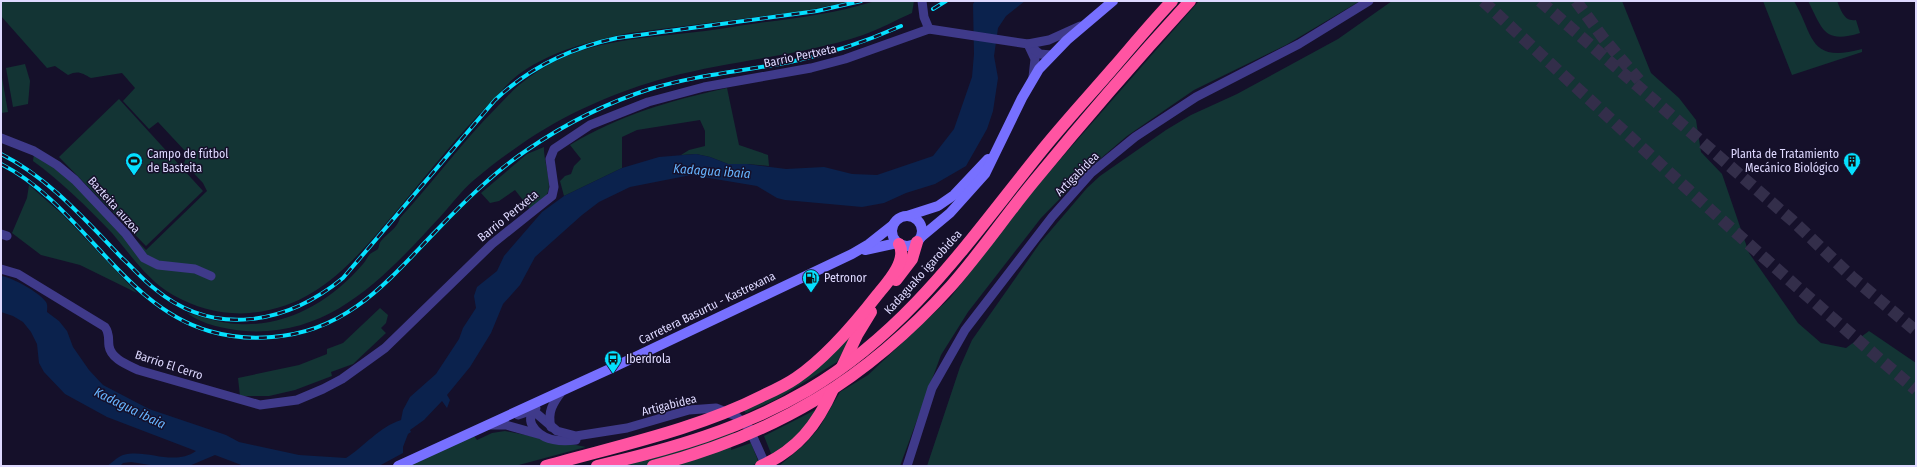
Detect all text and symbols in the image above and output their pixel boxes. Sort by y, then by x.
street label: Barrio Pertxeta [762,41,838,71]
place label: Campo de fútbol de Basteita [147,147,229,175]
place label: Planta de Tratamiento Mecánico Biológico [1731,147,1839,175]
street label: Artigabidea [1052,149,1102,199]
sports icon: Campo de fútbol de Basteita [124,151,144,176]
building icon: Planta de Tratamiento Mecánico Biológico [1842,151,1862,176]
water label: Kadagua ibaia [673,161,751,181]
street label: Bazteita auzoa [85,174,143,236]
street label: Barrio Pertxeta [475,187,541,245]
street label: Kadaguako igarobidea [881,227,965,317]
fuel station icon: Petronor [801,268,821,293]
street label: Carretera Basurtu - Kastrexana [636,269,778,347]
place label: Petronor [824,271,868,285]
street label: Barrio El Cerro [133,347,205,383]
bus stop icon: Iberdrola [603,349,623,374]
place label: Iberdrola [626,352,671,366]
water label: Kadagua ibaia [92,384,168,432]
street label: Artigabidea [640,391,698,419]

